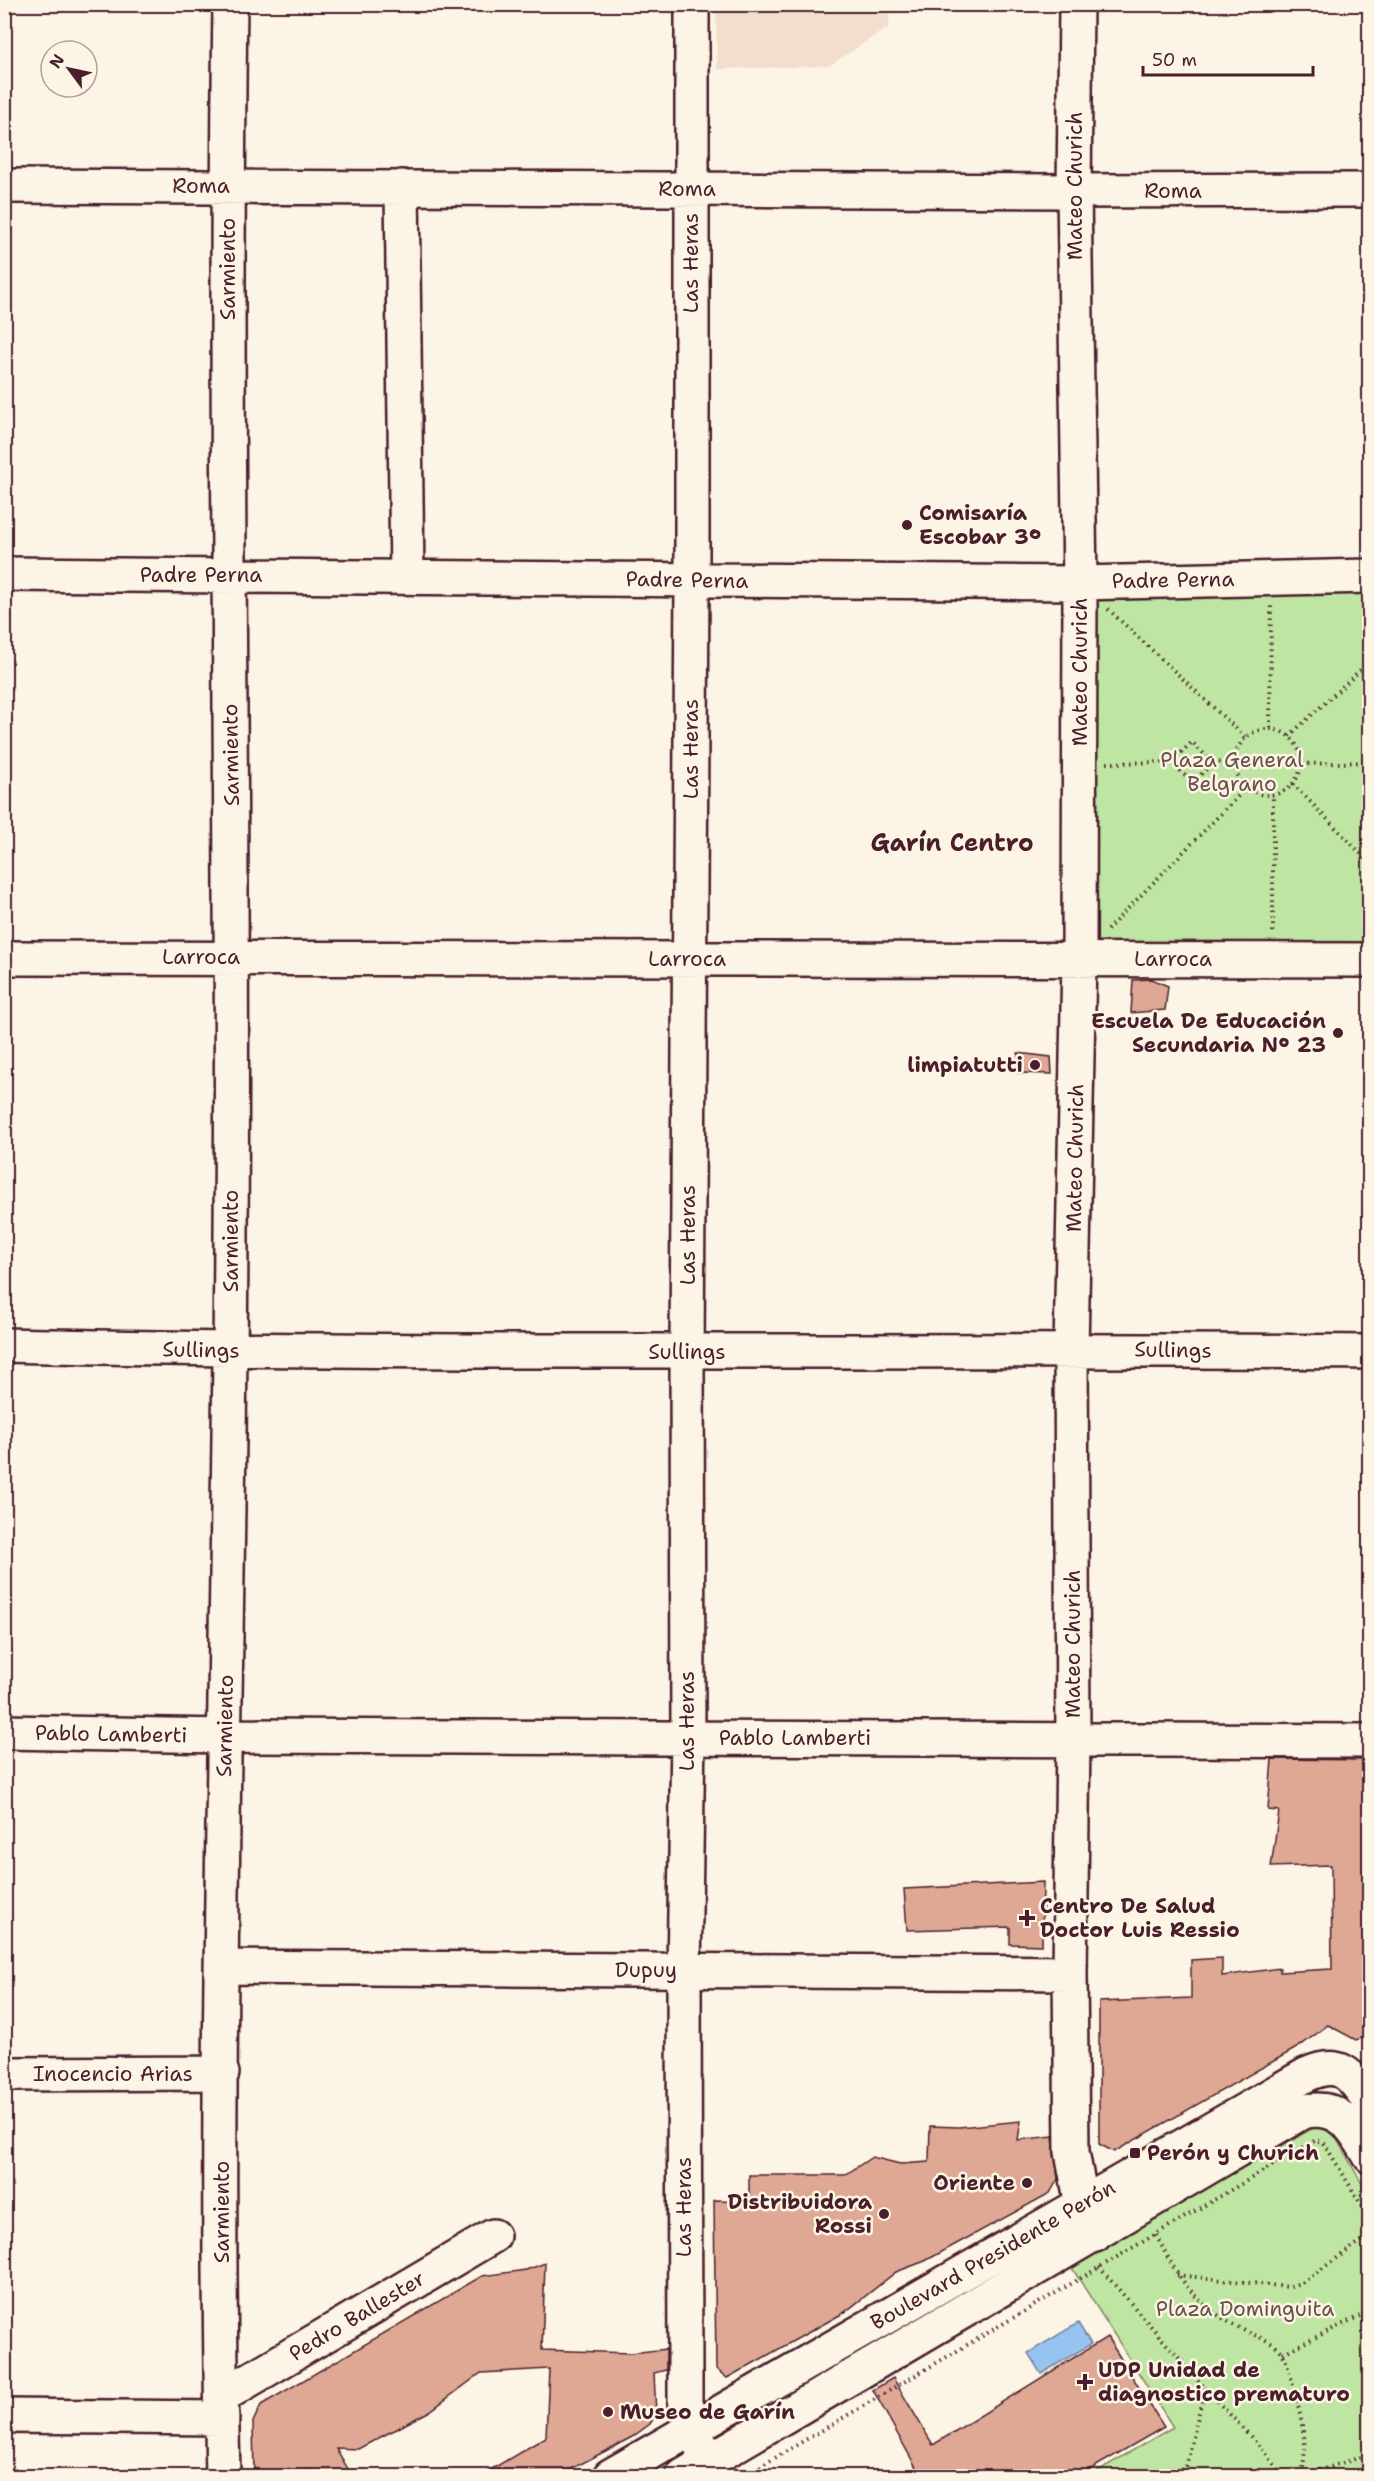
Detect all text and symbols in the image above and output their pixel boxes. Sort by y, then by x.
north arrow [39,39,99,99]
scale bar [1143,39,1312,77]
text: 50 m [1152,48,1197,72]
text: N [45,50,69,72]
street label: Mateo Churich [1061,112,1089,260]
street label: Roma [172,172,230,200]
street label: Roma [658,175,716,203]
street label: Roma [1144,177,1202,205]
street label: Las Heras [677,213,705,313]
street label: Sarmiento [214,218,242,320]
place label: Comisaría Escobar 3° [919,499,1041,551]
marker: Comisaría Escobar 3° [900,518,914,532]
street label: Padre Perna [140,561,262,589]
street label: Padre Perna [625,565,749,595]
street label: Padre Perna [1111,565,1235,595]
street label: Mateo Churich [1066,598,1094,746]
street label: Las Heras [677,699,705,799]
street label: Sarmiento [216,704,246,806]
park label: Plaza General Belgrano [1160,746,1304,798]
district label: Garín Centro [870,827,1034,859]
street label: Larroca [162,943,240,971]
street label: Larroca [648,945,726,973]
street label: Larroca [1134,945,1212,973]
place label: Escuela De Educación Secundaria Nº 23 [1091,1007,1326,1059]
marker: Escuela De Educación Secundaria Nº 23 [1331,1026,1345,1040]
place label: limpiatutti [907,1051,1023,1079]
marker: limpiatutti [1028,1058,1042,1072]
street label: Mateo Churich [1060,1084,1090,1232]
street label: Las Heras [674,1185,702,1285]
street label: Sarmiento [217,1190,245,1292]
street label: Sullings [162,1335,240,1365]
street label: Sullings [1134,1335,1212,1365]
street label: Sullings [648,1338,726,1366]
street label: Mateo Churich [1059,1570,1087,1718]
street label: Las Heras [673,1671,701,1771]
street label: Sarmiento [210,1675,240,1777]
street label: Pablo Lamberti [35,1719,187,1749]
street label: Pablo Lamberti [719,1724,871,1752]
place label: Centro De Salud Doctor Luis Ressio [1040,1892,1240,1944]
marker: Centro De Salud Doctor Luis Ressio [1018,1909,1036,1927]
street label: Dupuy [615,1956,677,1984]
street label: Inocencio Arias [33,2060,193,2088]
place label: Perón y Churich [1147,2139,1319,2167]
marker: Perón y Churich [1128,2146,1142,2160]
street label: Las Heras [670,2157,698,2257]
street label: Sarmiento [208,2161,236,2263]
place label: Oriente [933,2169,1015,2197]
street label: Boulevard Presidente Perón [866,2173,1121,2337]
marker: Oriente [1020,2176,1034,2190]
place label: Distribuidora Rossi [727,2188,873,2240]
marker: Distribuidora Rossi [877,2207,891,2221]
street label: Pedro Ballester [284,2264,430,2368]
park label: Plaza Dominguita [1156,2295,1334,2323]
place label: UDP Unidad de diagnostico prematuro [1098,2356,1350,2408]
marker: UDP Unidad de diagnostico prematuro [1076,2373,1094,2391]
place label: Museo de Garín [620,2398,795,2426]
marker: Museo de Garín [601,2405,615,2419]

